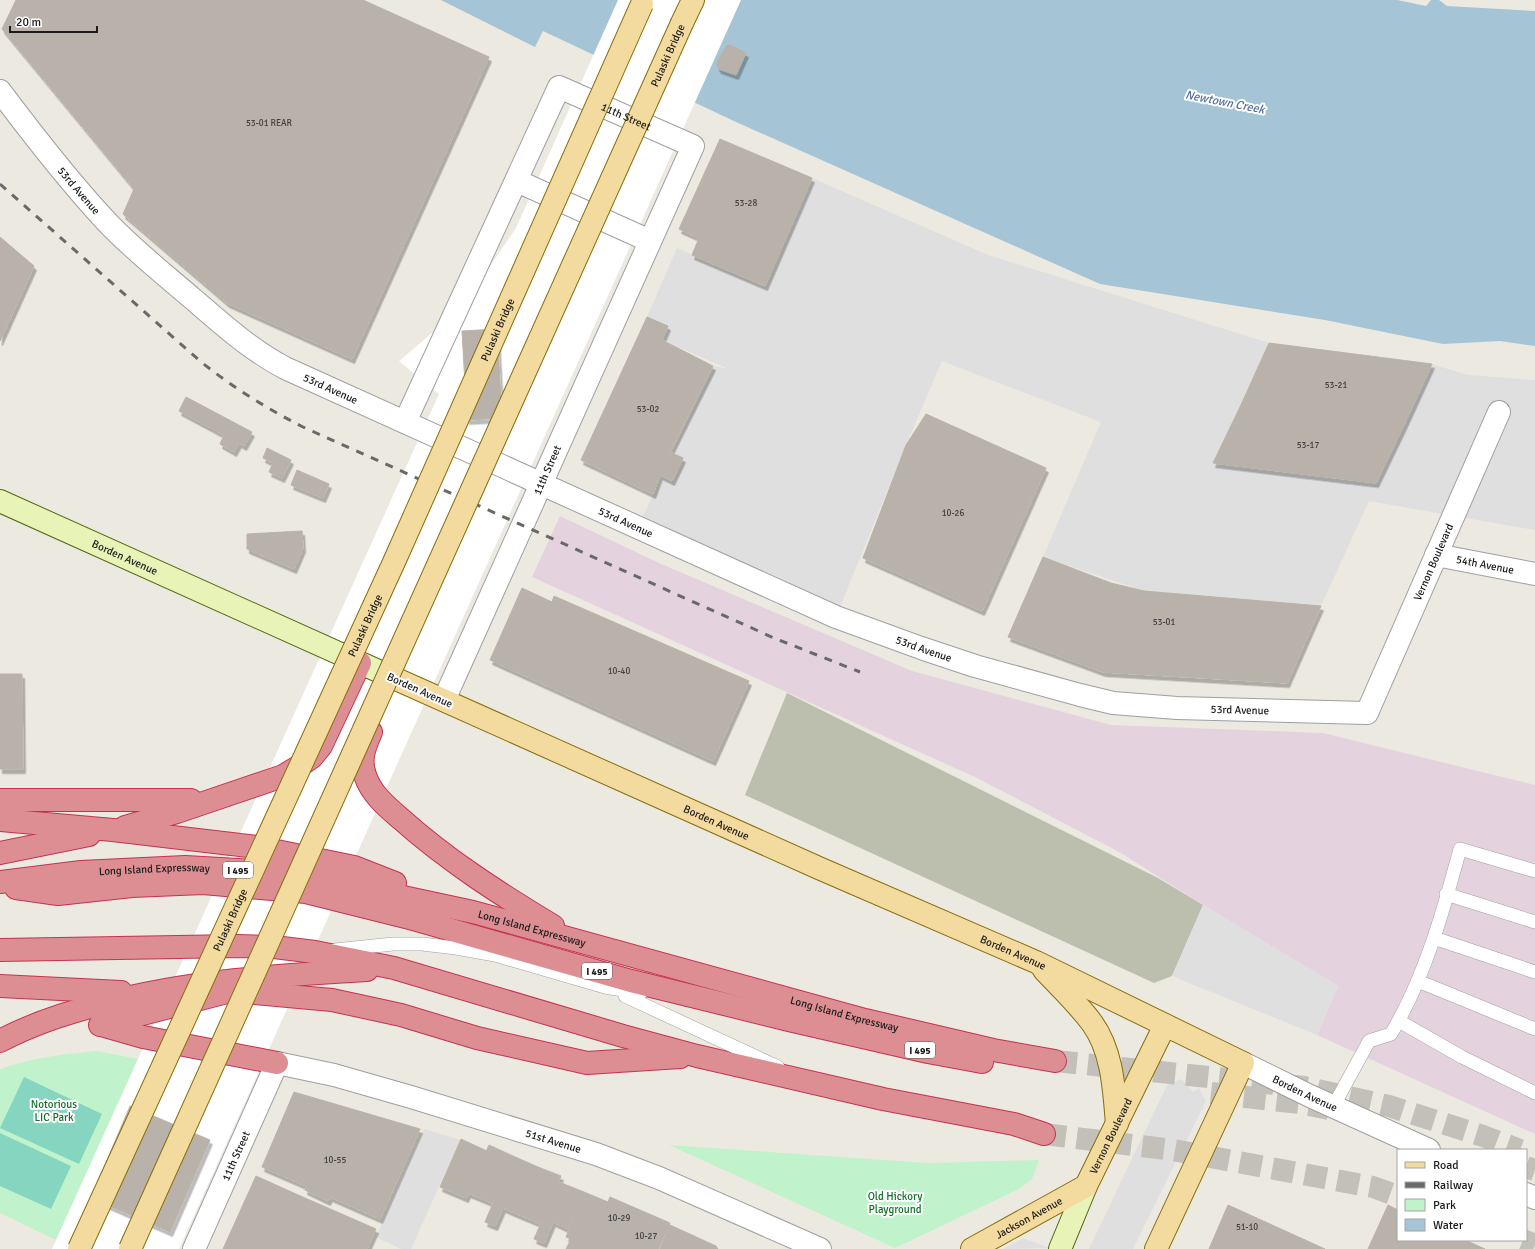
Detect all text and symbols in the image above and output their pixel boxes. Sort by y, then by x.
scale bar [10,8,97,34]
text: 20 m [16,15,41,30]
street label: Pulaski Bridge [648,22,688,89]
water label: Newtown Creek [1184,87,1267,118]
street label: 11th Street [599,100,653,134]
house number: 53-01 REAR [246,118,293,129]
street label: 53rd Avenue [55,164,103,217]
house number: 53-28 [735,198,757,209]
street label: Pulaski Bridge [478,296,517,363]
street label: 53rd Avenue [301,371,360,407]
house number: 53-21 [1325,380,1347,391]
house number: 53-02 [637,404,659,415]
house number: 53-17 [1297,440,1319,451]
street label: 11th Street [531,443,564,497]
street label: 53rd Avenue [596,504,655,540]
house number: 10-26 [942,508,964,519]
street label: Vernon Boulevard [1411,522,1456,603]
street label: Borden Avenue [90,537,160,578]
street label: 54th Avenue [1455,553,1515,577]
street label: Pulaski Bridge [345,592,385,659]
house number: 53-01 [1153,617,1175,628]
street label: 53rd Avenue [894,633,953,665]
house number: 10-40 [608,666,630,677]
street label: Borden Avenue [385,670,455,711]
street label: 53rd Avenue [1210,703,1269,717]
street label: Borden Avenue [681,802,751,843]
street label: Long Island Expressway [98,861,211,878]
road number: I 495 [223,862,253,878]
street label: Pulaski Bridge [210,887,250,954]
street label: Long Island Expressway [476,908,588,950]
street label: Borden Avenue [978,933,1048,973]
road number: I 495 [582,963,612,979]
street label: Long Island Expressway [789,994,900,1035]
road number: I 495 [905,1042,935,1058]
street label: Borden Avenue [1270,1073,1339,1115]
street label: Vernon Boulevard [1087,1096,1135,1176]
park label: Notorious LIC Park [31,1098,77,1124]
street label: 51st Avenue [524,1127,583,1156]
street label: 11th Street [219,1129,253,1183]
legend [1397,1149,1527,1241]
house number: 10-55 [324,1155,346,1166]
text: Road [1433,1158,1459,1173]
text: Railway [1433,1178,1473,1193]
park label: Old Hickory Playground [868,1190,923,1216]
street label: Jackson Avenue [993,1194,1065,1242]
text: Park [1433,1198,1456,1213]
house number: 10-29 [608,1213,630,1224]
text: Water [1433,1218,1464,1233]
house number: 51-10 [1236,1222,1258,1233]
house number: 10-27 [635,1231,657,1242]

